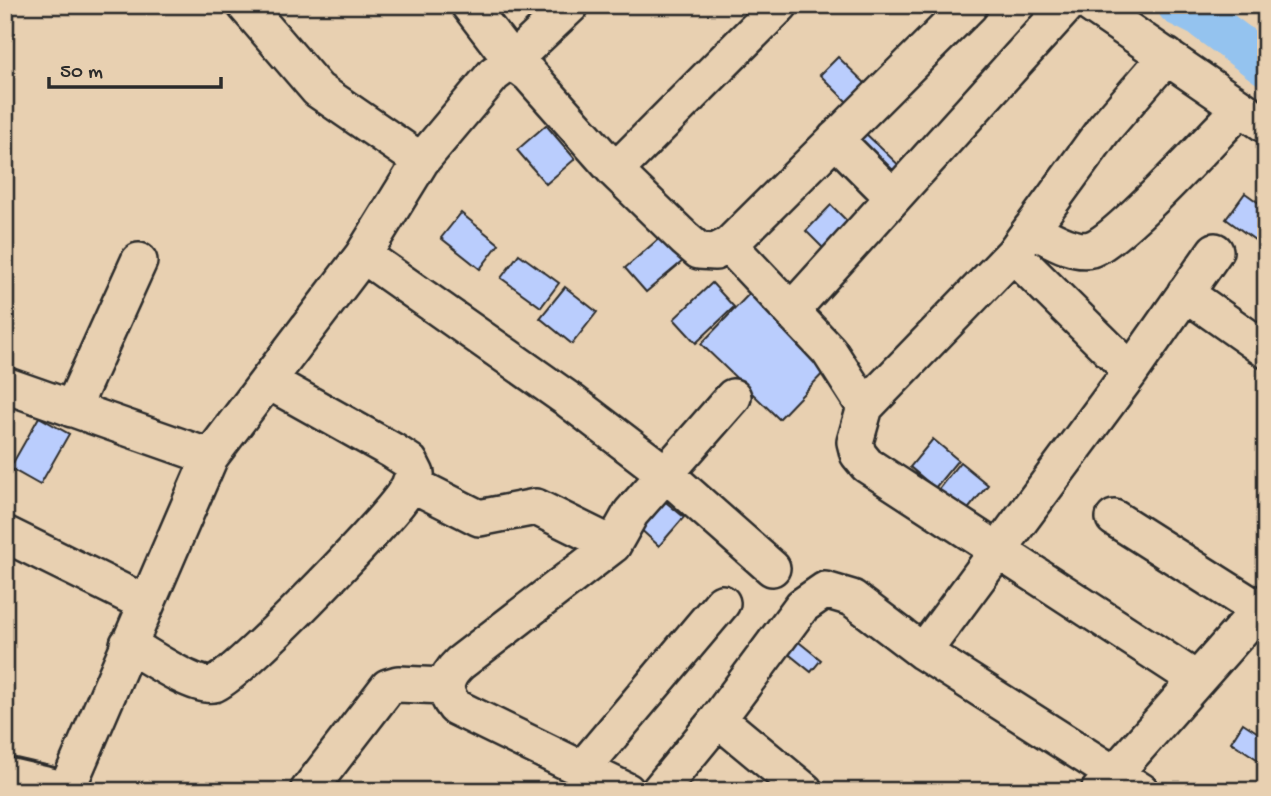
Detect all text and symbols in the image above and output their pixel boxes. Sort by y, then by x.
scale bar [49,46,220,90]
text: 50 m [60,61,103,86]

